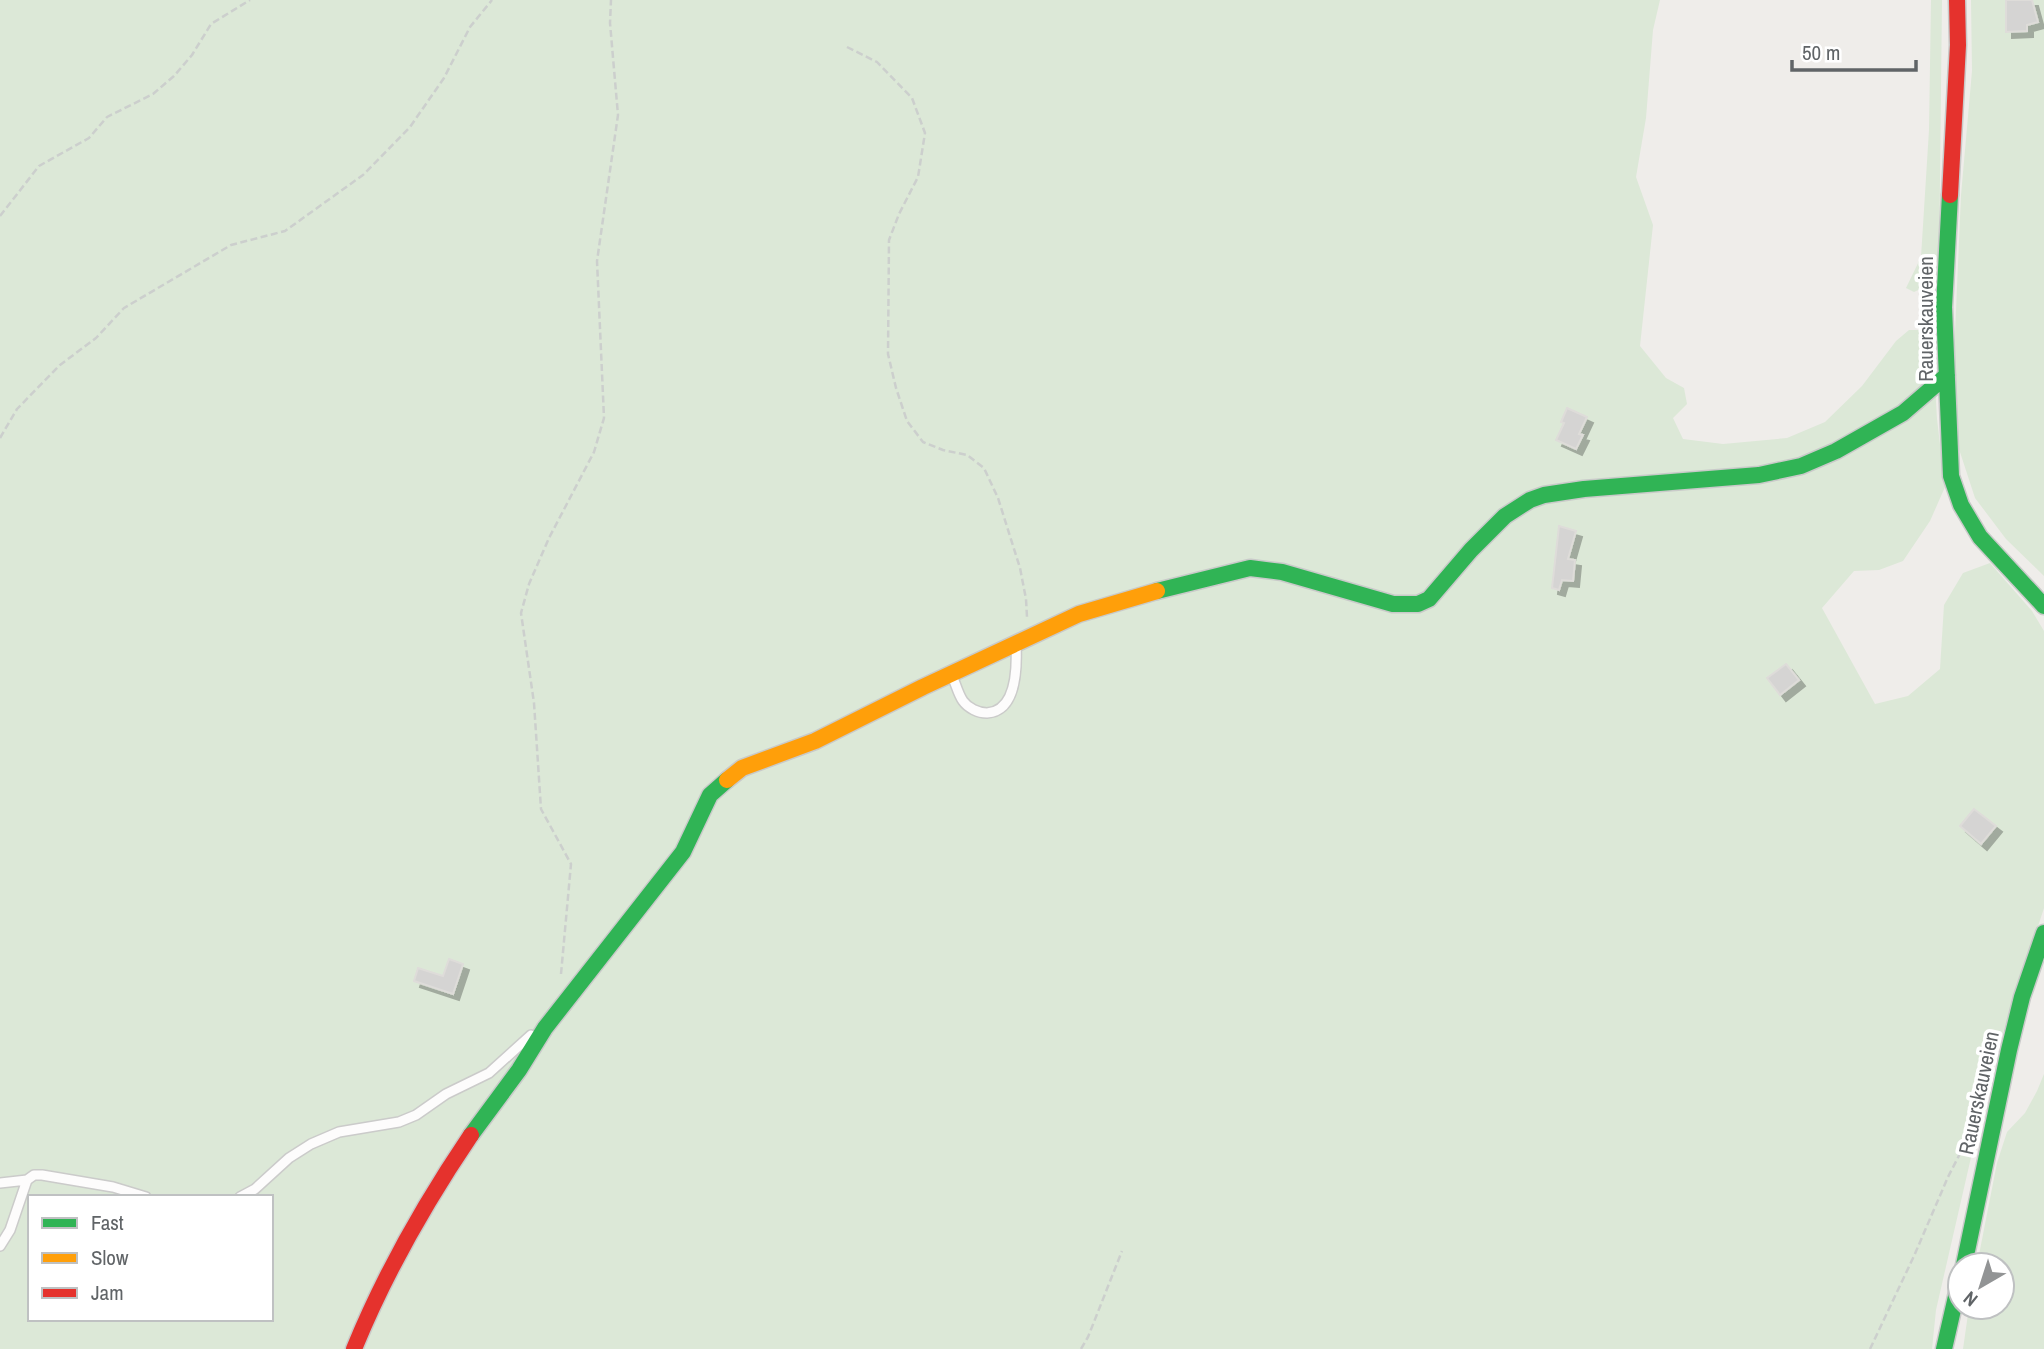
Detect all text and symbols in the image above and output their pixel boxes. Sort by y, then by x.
scale bar [1792,28,1916,72]
text: 50 m [1802,38,1840,67]
street label: Rauerskauveien [1911,256,1940,382]
street label: Rauerskauveien [1951,1029,2006,1157]
legend [28,1195,273,1321]
text: Fast [91,1208,124,1237]
text: Slow [91,1243,129,1272]
north arrow [1946,1251,2016,1321]
text: Jam [91,1278,124,1307]
text: N [1958,1286,1983,1313]

